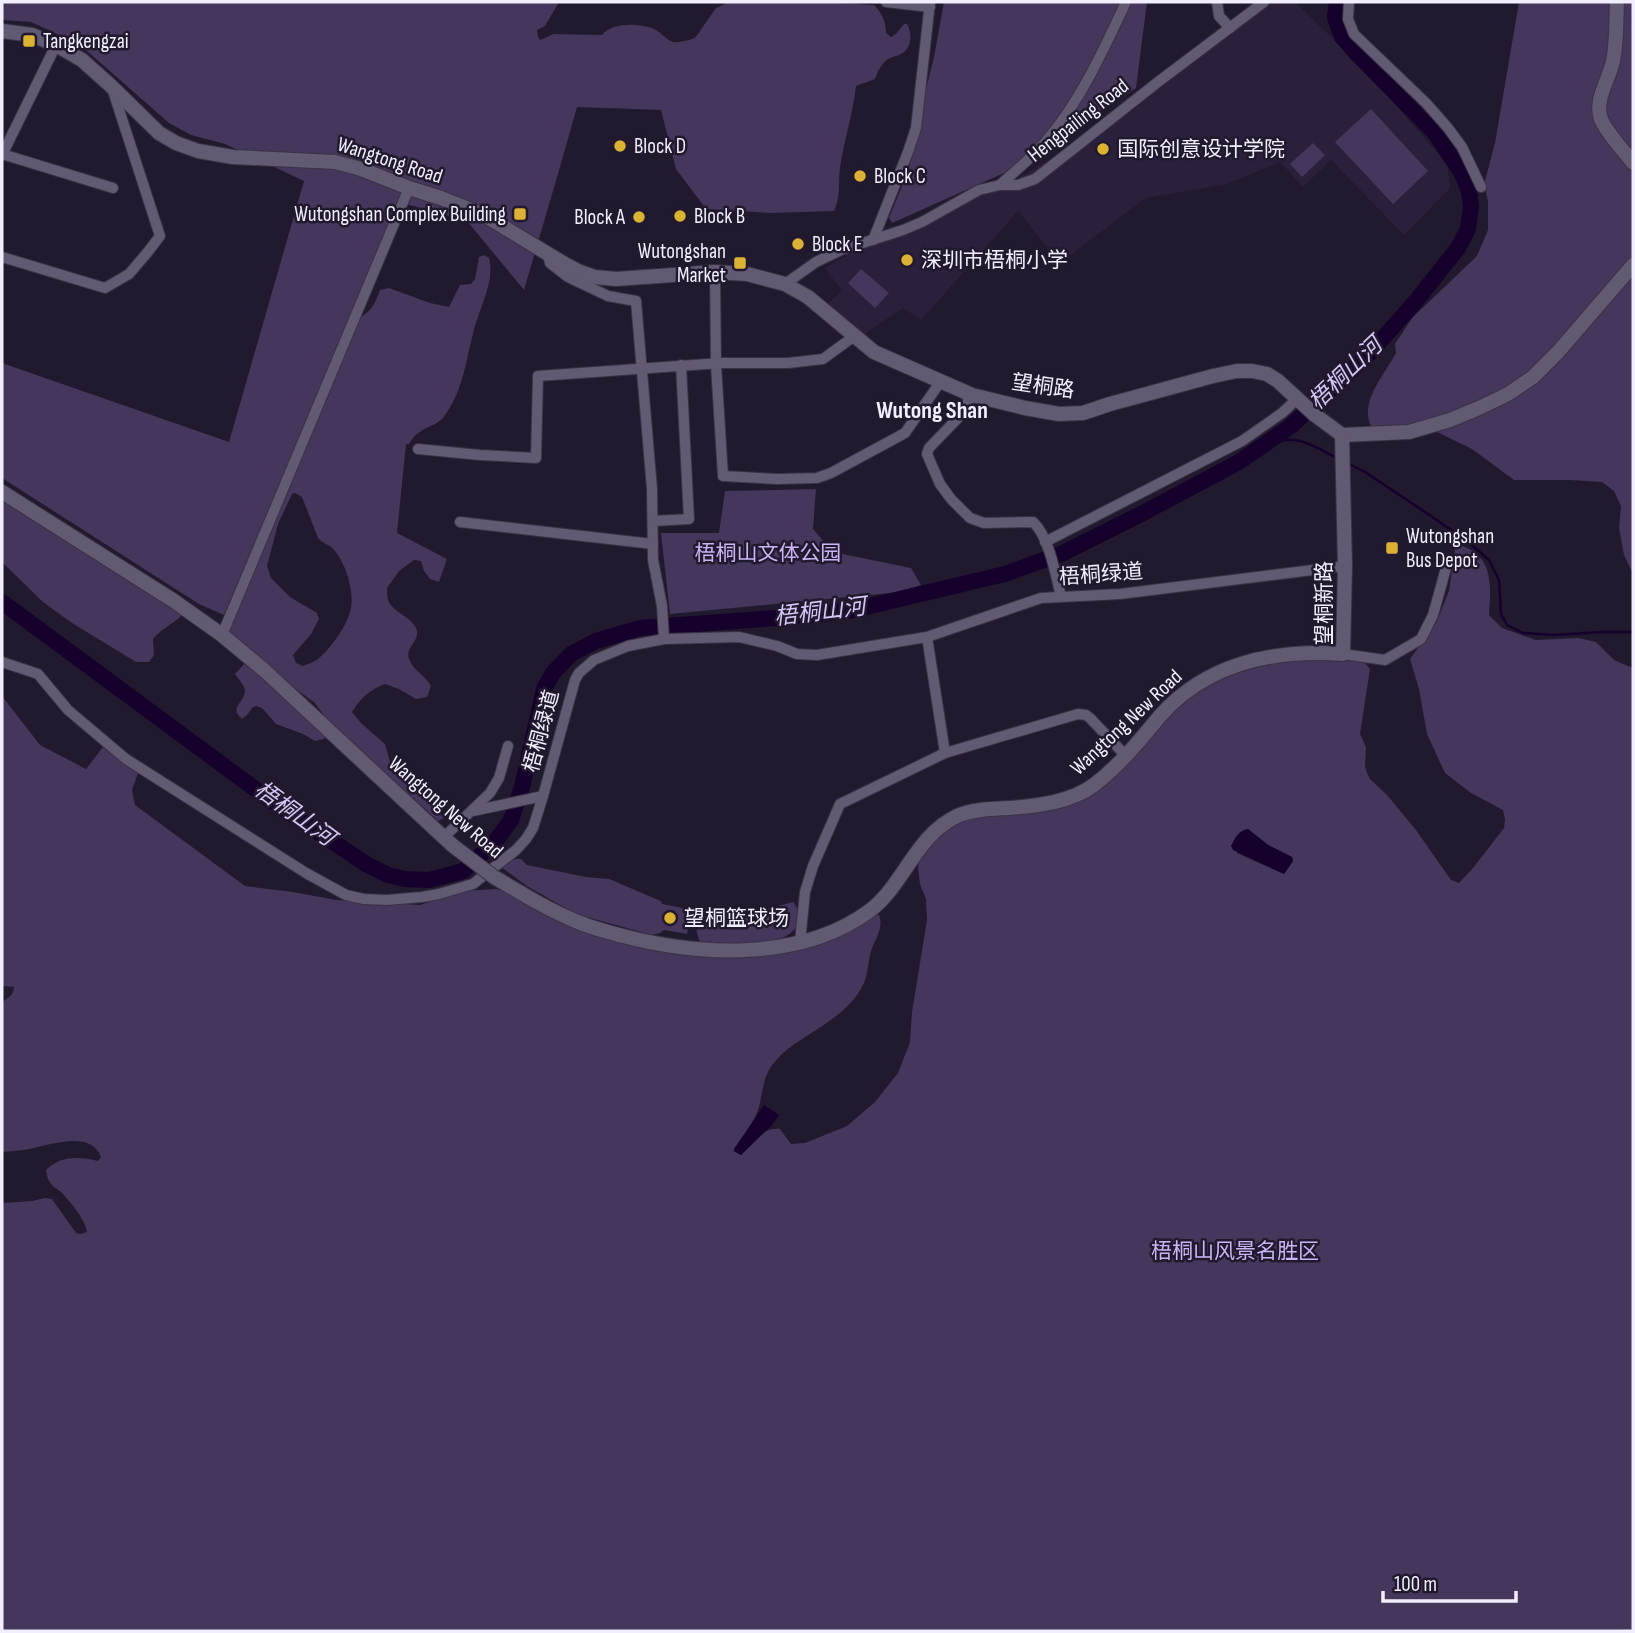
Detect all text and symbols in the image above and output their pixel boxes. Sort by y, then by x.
place label: Tangkengzai [43,29,129,54]
marker: Tangkengzai [21,33,37,49]
street label: Hengpailing Road [1023,73,1134,168]
street label: Wangtong Road [334,132,446,189]
place label: Block D [634,134,686,159]
place label: 国际创意设计学院 [1117,137,1285,162]
marker: Block D [612,138,628,154]
marker: 国际创意设计学院 [1095,141,1111,157]
place label: Block C [874,164,926,189]
marker: Block C [852,168,868,184]
place label: Wutongshan Complex Building [294,202,506,227]
place label: Block B [694,204,745,229]
place label: Block A [574,205,626,230]
marker: Wutongshan Complex Building [512,206,528,222]
marker: Block B [672,208,688,224]
marker: Block A [631,209,647,225]
place label: Block E [812,232,862,257]
marker: Block E [790,236,806,252]
place label: Wutongshan Market [638,239,726,288]
place label: 深圳市梧桐小学 [921,248,1068,273]
marker: 深圳市梧桐小学 [899,252,915,268]
marker: Wutongshan Market [732,255,748,271]
water label: 梧桐山河 [1303,329,1391,416]
street label: 望桐路 [1010,370,1076,403]
district label: Wutong Shan [876,396,988,425]
place label: Wutongshan Bus Depot [1406,524,1494,573]
marker: Wutongshan Bus Depot [1384,540,1400,556]
park label: 梧桐山文体公园 [695,541,842,566]
street label: 梧桐绿道 [1058,559,1144,590]
street label: 望桐新路 [1312,561,1337,645]
water label: 梧桐山河 [773,592,871,631]
street label: Wangtong New Road [1065,664,1187,780]
street label: 梧桐绿道 [519,687,564,775]
street label: Wangtong New Road [383,751,508,864]
water label: 梧桐山河 [249,775,343,855]
place label: 望桐篮球场 [684,906,789,931]
marker: 望桐篮球场 [662,910,678,926]
park label: 梧桐山风景名胜区 [1151,1239,1319,1264]
scale bar [1383,1560,1516,1604]
text: 100 m [1394,1572,1437,1597]

